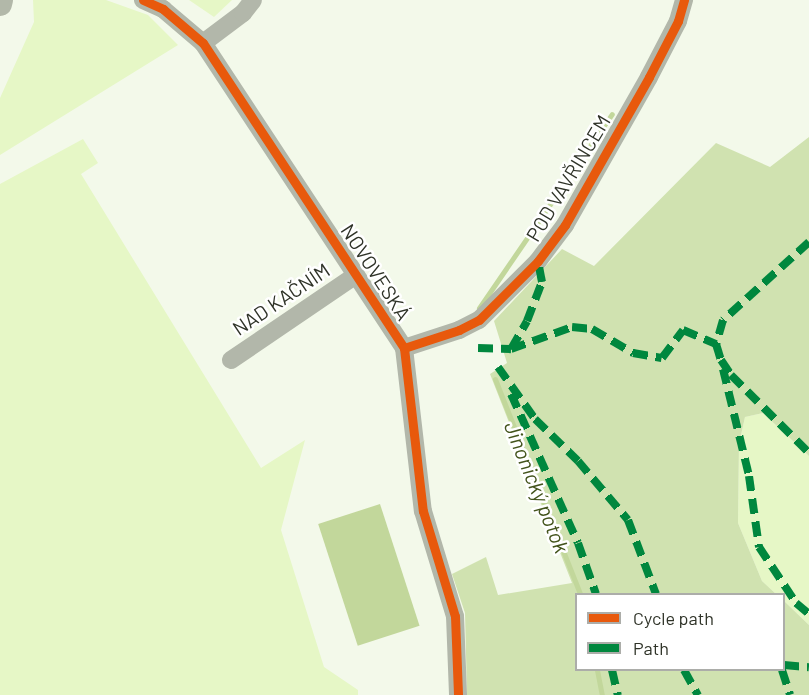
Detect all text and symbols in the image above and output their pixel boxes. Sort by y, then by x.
street label: POD VAVŘINCEM [521,111,615,245]
street label: NOVOVESKÁ [336,219,416,325]
street label: NAD KAČNÍM [228,258,334,340]
water label: Jinonický potok [499,417,575,557]
legend [575,593,785,671]
text: Cycle path [633,607,714,629]
text: Path [633,637,669,659]

